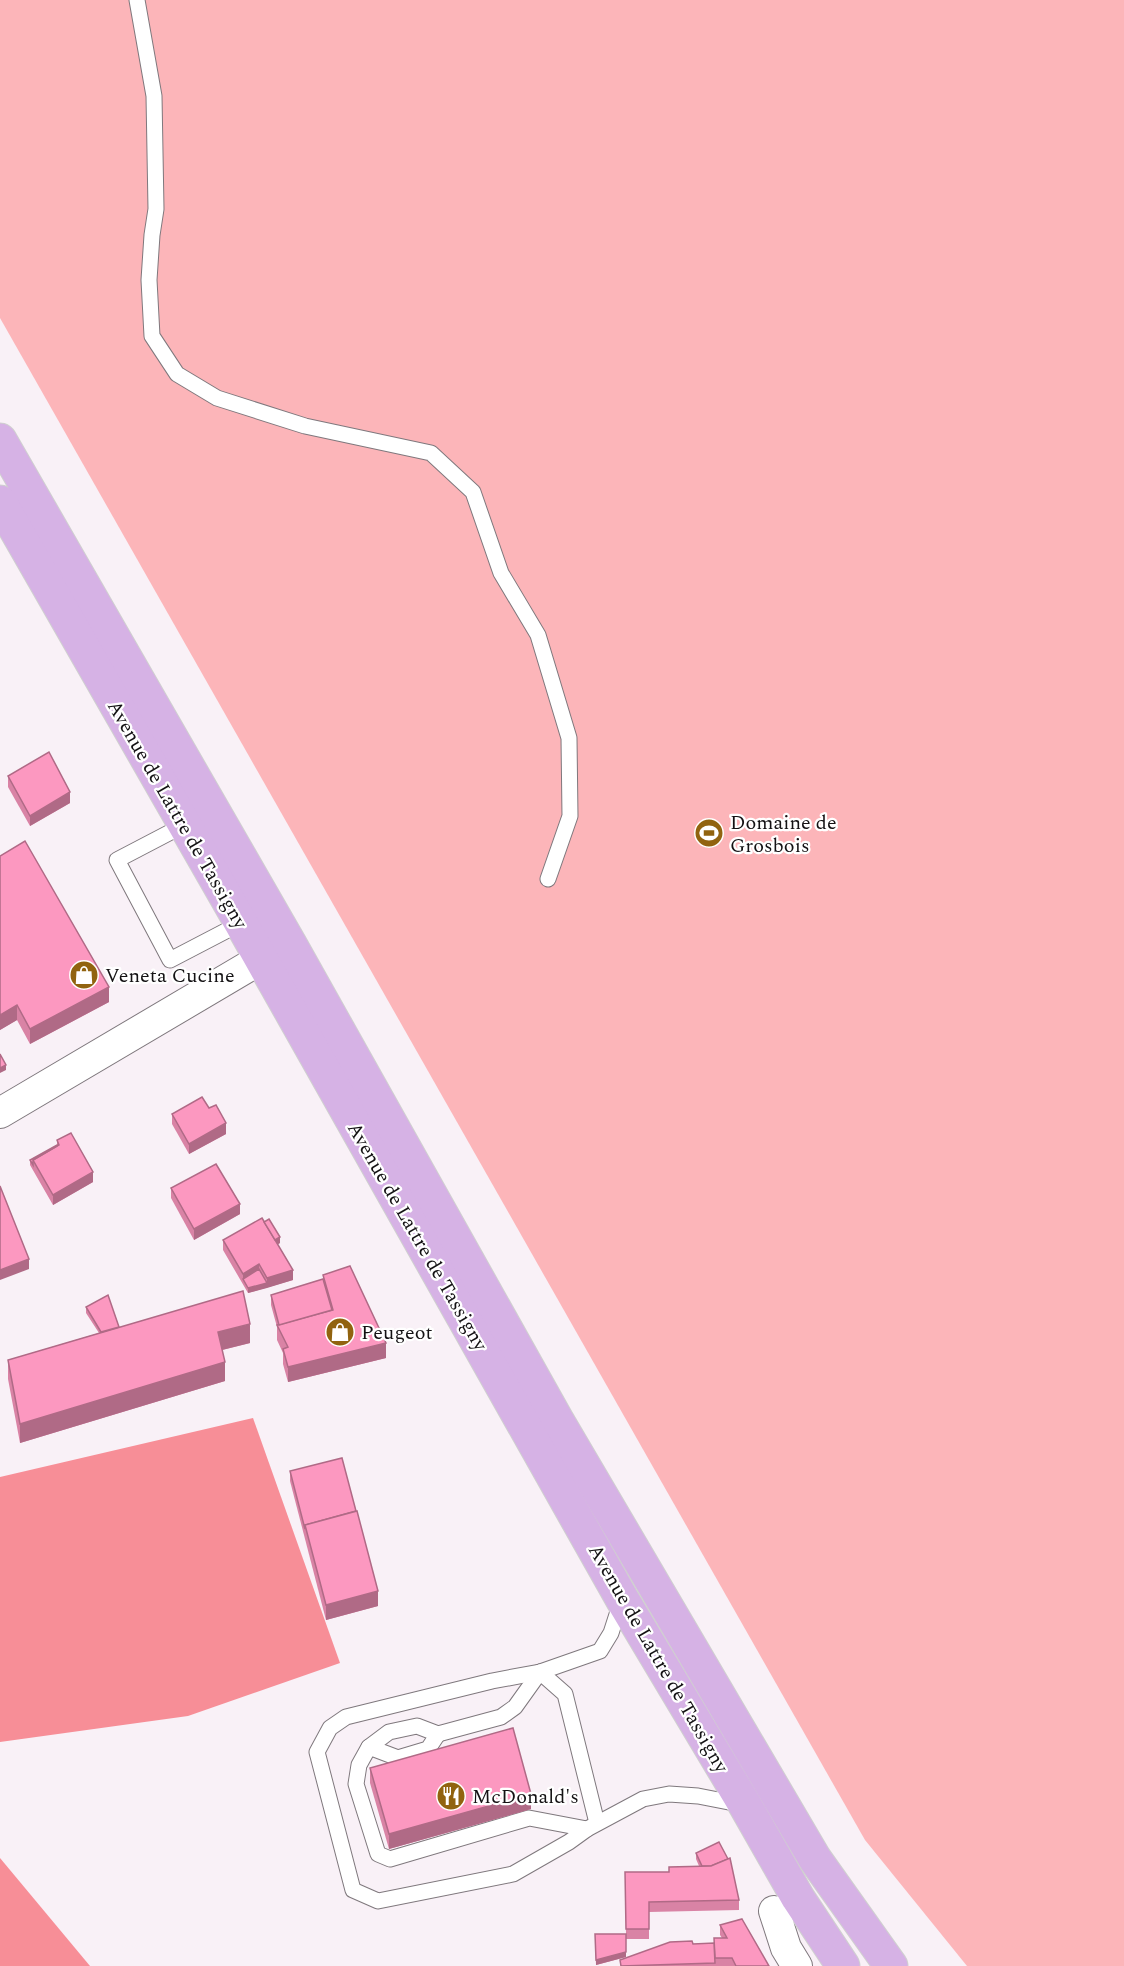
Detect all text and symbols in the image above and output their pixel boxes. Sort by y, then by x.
street label: Avenue de Lattre de Tassigny [99,695,256,936]
place label: Domaine de Grosbois [730,808,837,861]
sports icon: Domaine de Grosbois [693,817,725,849]
shop icon: Veneta Cucine [68,959,100,991]
place label: Veneta Cucine [105,961,235,991]
street label: Avenue de Lattre de Tassigny [339,1117,496,1358]
shop icon: Peugeot [324,1316,356,1348]
place label: Peugeot [361,1318,433,1348]
street label: Avenue de Lattre de Tassigny [580,1539,737,1780]
restaurant icon: McDonald's [435,1780,467,1812]
place label: McDonald's [472,1782,579,1812]

